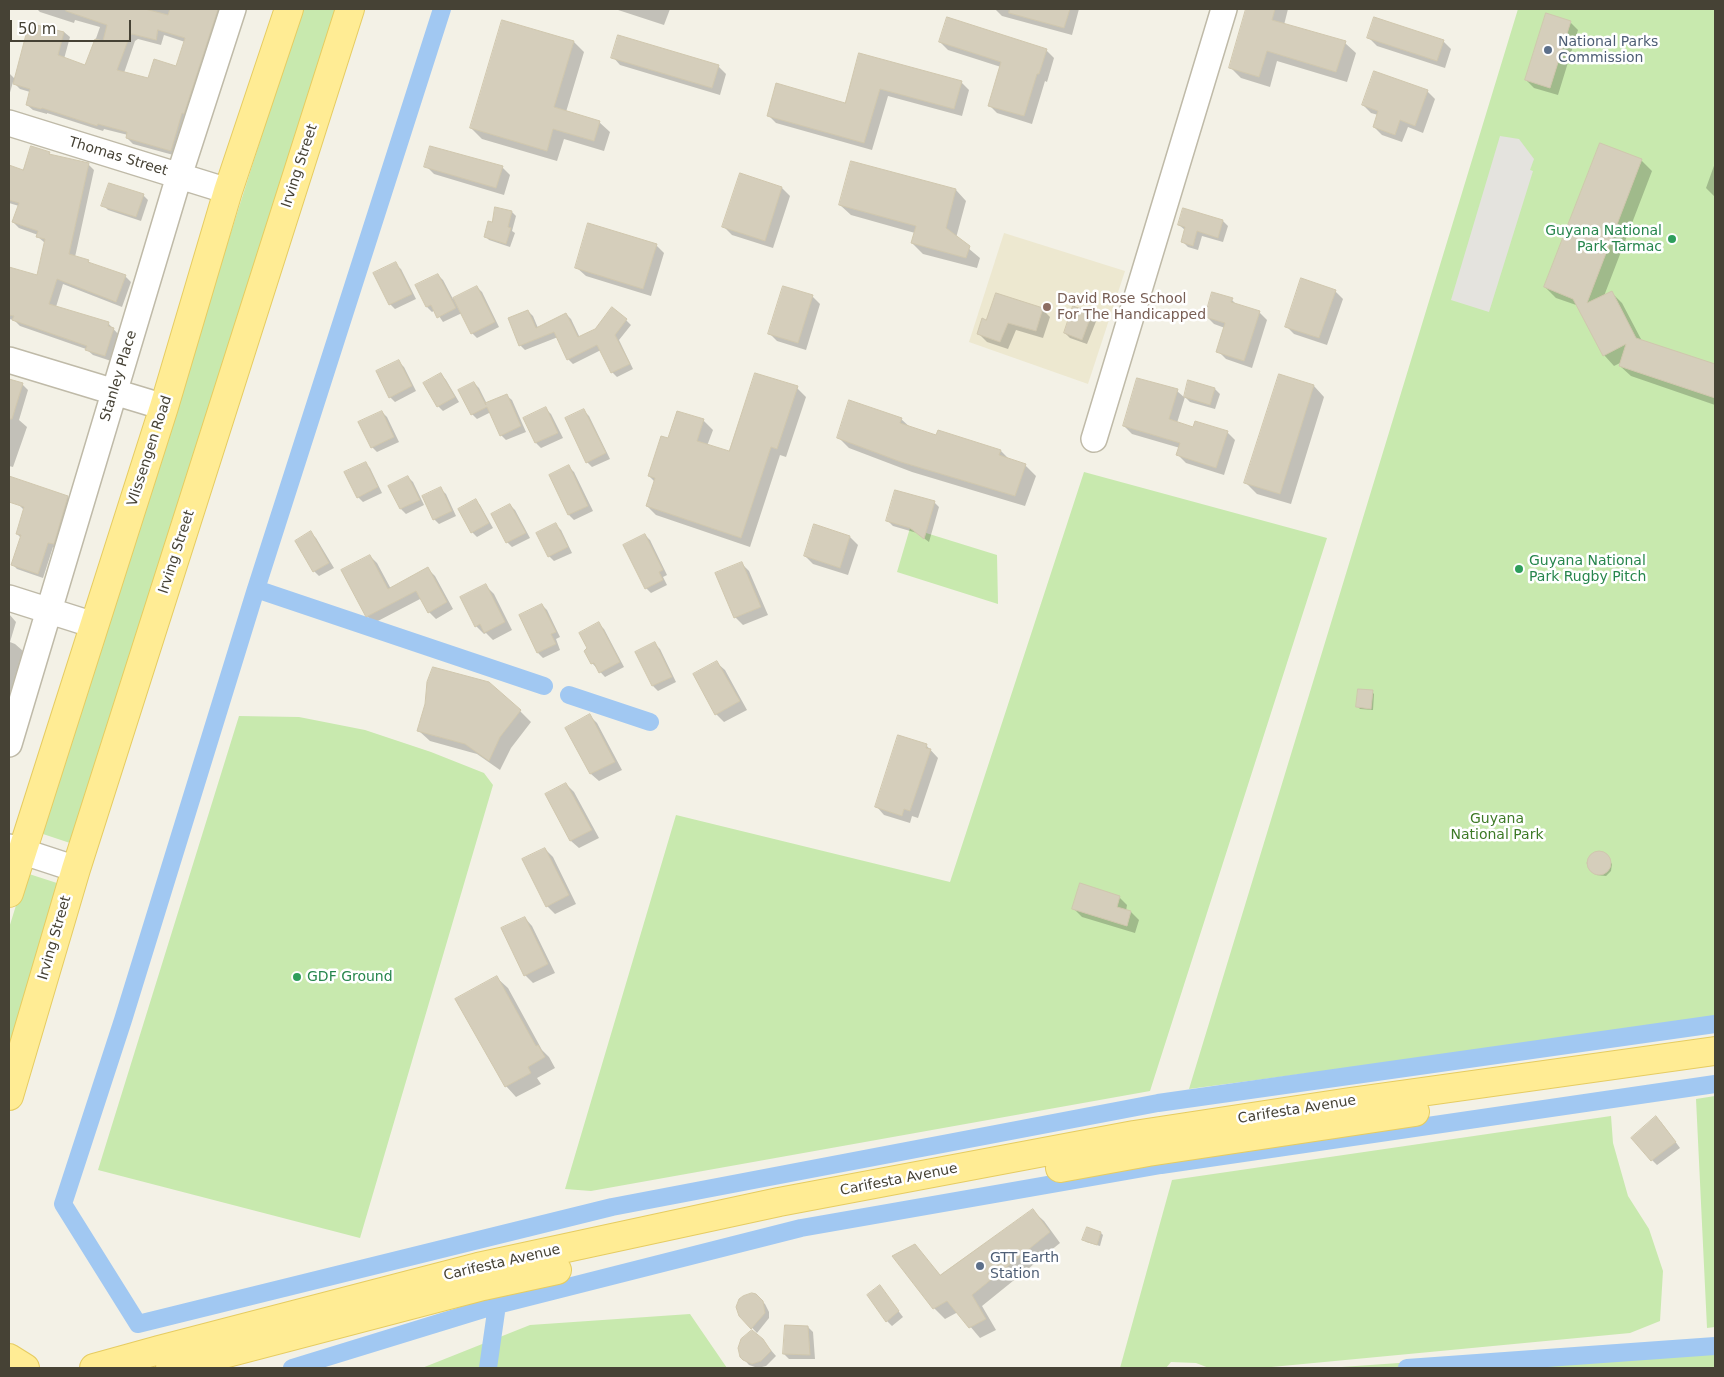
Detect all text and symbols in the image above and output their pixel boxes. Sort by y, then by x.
scale bar [12,10,134,42]
text: 50 m [18,20,56,38]
place label: National Parks Commission [1558,34,1658,66]
marker: National Parks Commission [1542,44,1554,56]
street label: Irving Street [279,122,321,210]
street label: Thomas Street [67,134,169,180]
place label: Guyana National Park Tarmac [1545,223,1662,256]
marker: Guyana National Park Tarmac [1666,233,1678,245]
place label: David Rose School For The Handicapped [1057,291,1206,324]
marker: David Rose School For The Handicapped [1041,301,1053,313]
street label: Stanley Place [97,328,141,424]
street label: Vlissengen Road [124,394,176,508]
street label: Irving Street [156,508,198,596]
place label: Guyana National Park Rugby Pitch [1529,553,1646,586]
marker: Guyana National Park Rugby Pitch [1513,563,1525,575]
park label: Guyana National Park [1450,811,1544,844]
street label: Irving Street [35,894,75,982]
place label: GDF Ground [307,969,393,985]
marker: GDF Ground [291,971,303,983]
street label: Carifesta Avenue [1237,1092,1357,1128]
street label: Carifesta Avenue [839,1160,959,1200]
street label: Carifesta Avenue [442,1241,562,1285]
place label: GTT Earth Station [990,1250,1059,1282]
marker: GTT Earth Station [974,1260,986,1272]

